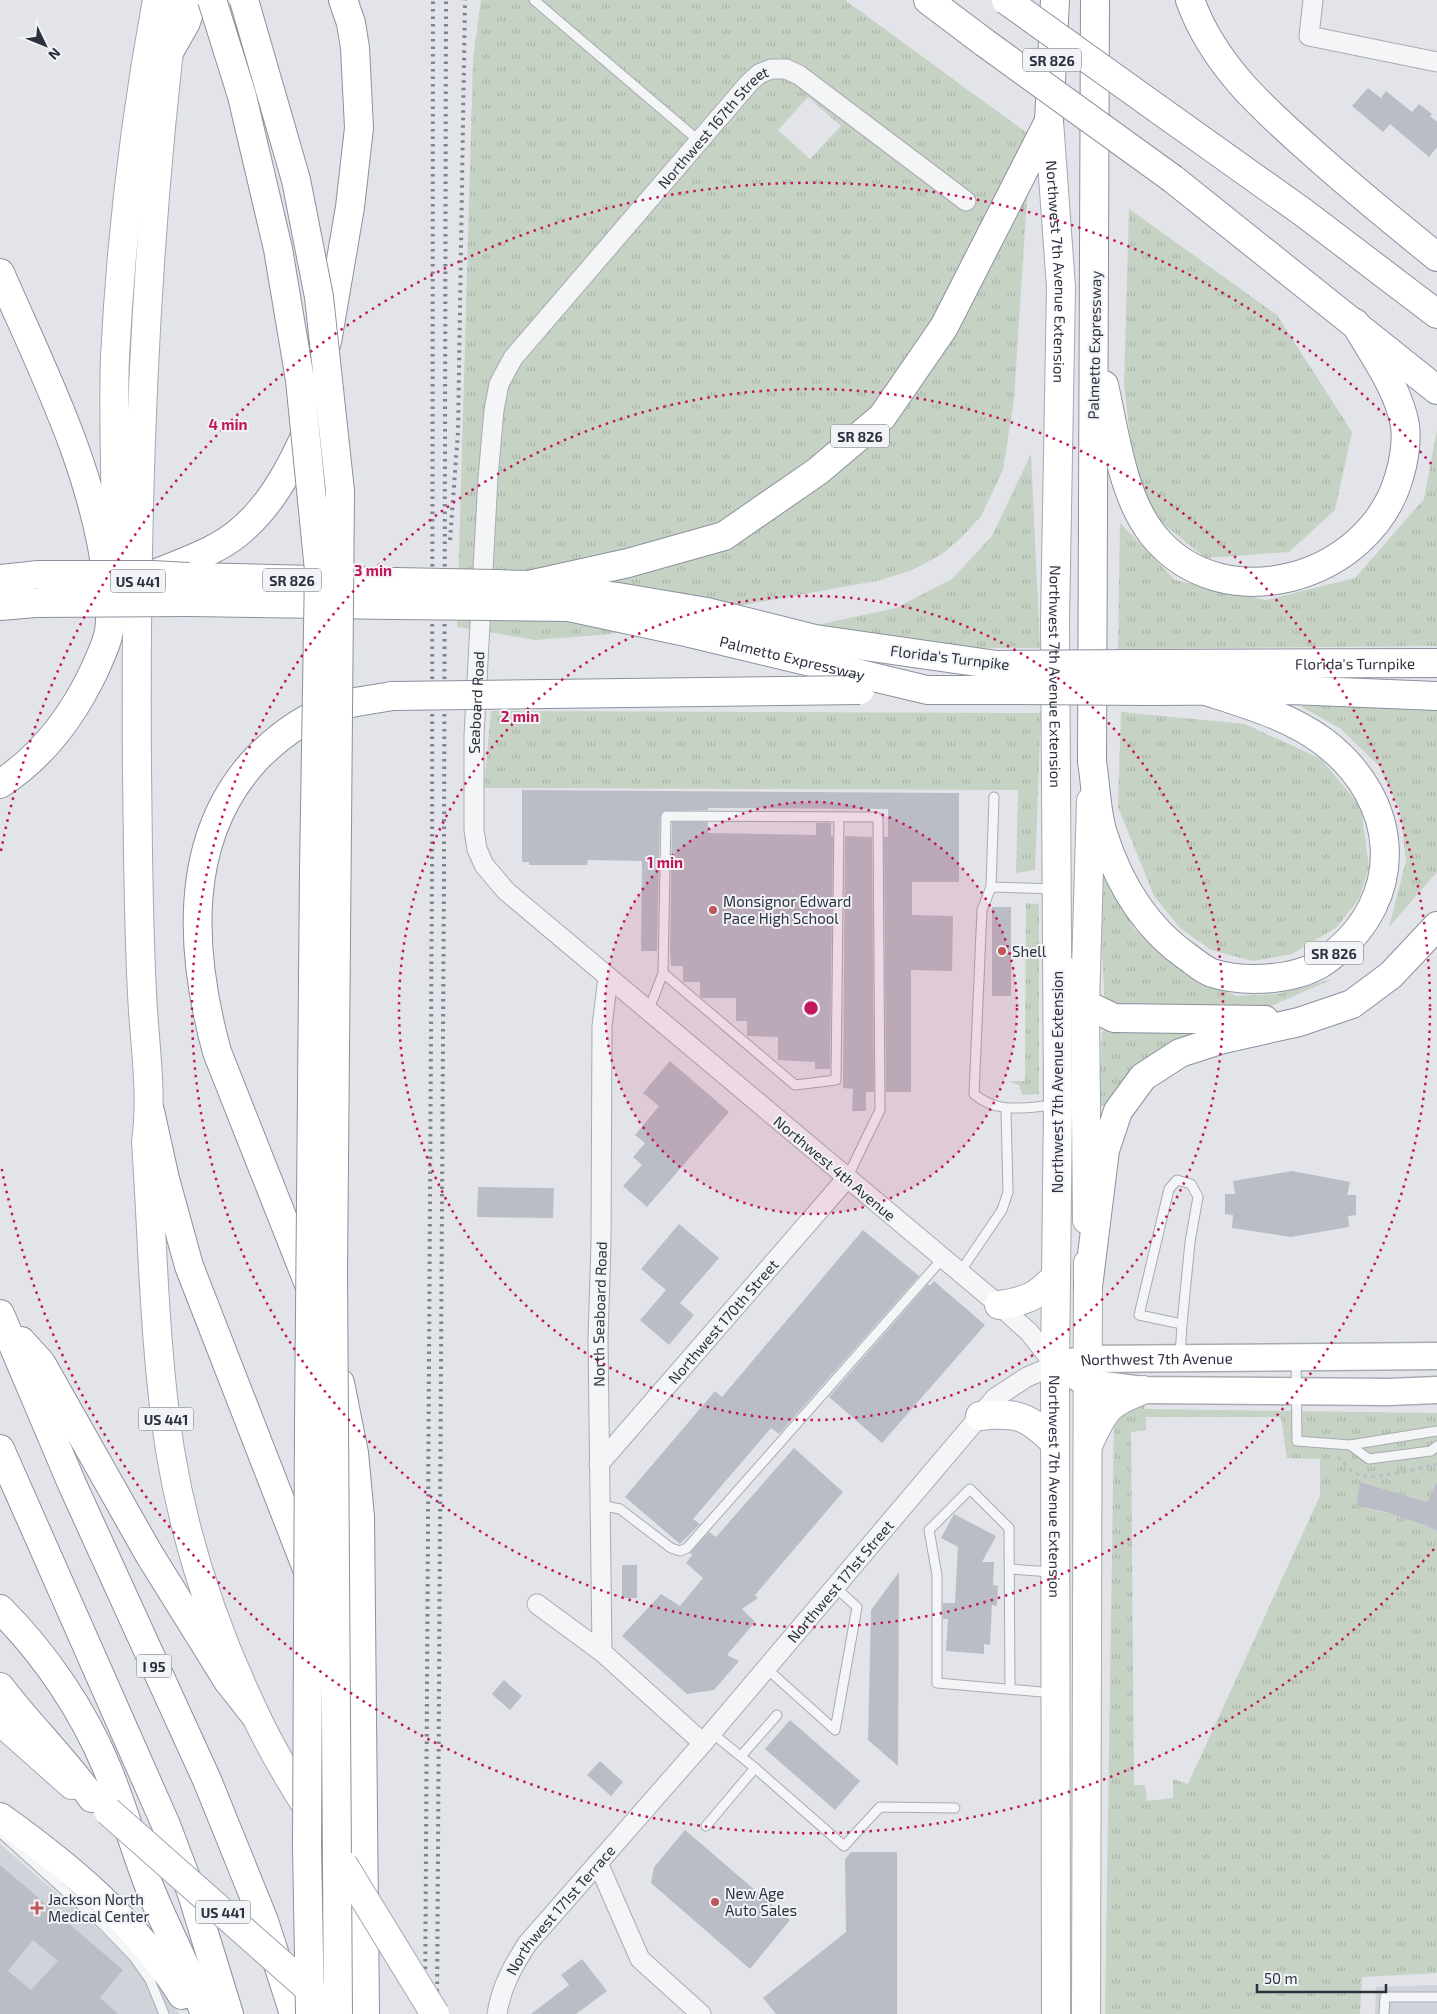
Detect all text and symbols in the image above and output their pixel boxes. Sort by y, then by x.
north arrow [20,20,70,70]
text: N [45,45,65,64]
road number: SR 826 [1023,48,1081,72]
street label: Northwest 167th Street [654,62,771,192]
street label: Northwest 7th Avenue Extension [1043,160,1070,383]
street label: Palmetto Expressway [1084,270,1104,419]
text: 4 min [208,415,248,433]
road number: SR 826 [831,424,889,448]
text: 3 min [354,561,392,579]
street label: Northwest 7th Avenue Extension [1046,565,1065,788]
road number: SR 826 [263,568,321,592]
road number: US 441 [110,570,166,592]
street label: Palmetto Expressway [718,632,867,684]
street label: Florida's Turnpike [889,641,1011,673]
street label: Seaboard Road [465,651,488,754]
street label: Florida's Turnpike [1295,654,1415,672]
text: 2 min [501,707,539,725]
text: 1 min [647,853,683,871]
place label: Monsignor Edward Pace High School [723,892,851,927]
marker: Monsignor Edward Pace High School [707,904,719,916]
road number: SR 826 [1305,941,1363,964]
place label: Shell [1012,942,1047,960]
marker: Shell [996,945,1008,957]
street label: Northwest 7th Avenue Extension [1048,971,1066,1193]
centre of rings [802,999,820,1017]
street label: Northwest 4th Avenue [770,1112,900,1224]
street label: North Seaboard Road [589,1241,610,1387]
street label: Northwest 170th Street [664,1255,782,1387]
street label: Northwest 7th Avenue [1079,1349,1233,1369]
street label: Northwest 7th Avenue Extension [1046,1375,1064,1598]
road number: US 441 [138,1408,194,1430]
street label: Northwest 171st Street [783,1516,897,1646]
road number: I 95 [136,1654,172,1678]
street label: Northwest 171st Terrace [502,1841,619,1978]
place label: New Age Auto Sales [725,1884,797,1919]
place label: Jackson North Medical Center [48,1890,150,1925]
marker: New Age Auto Sales [709,1896,721,1908]
road number: US 441 [196,1900,250,1924]
marker: Jackson North Medical Center [30,1901,44,1915]
scale bar [1257,1962,1386,1994]
text: 50 m [1264,1969,1298,1987]

